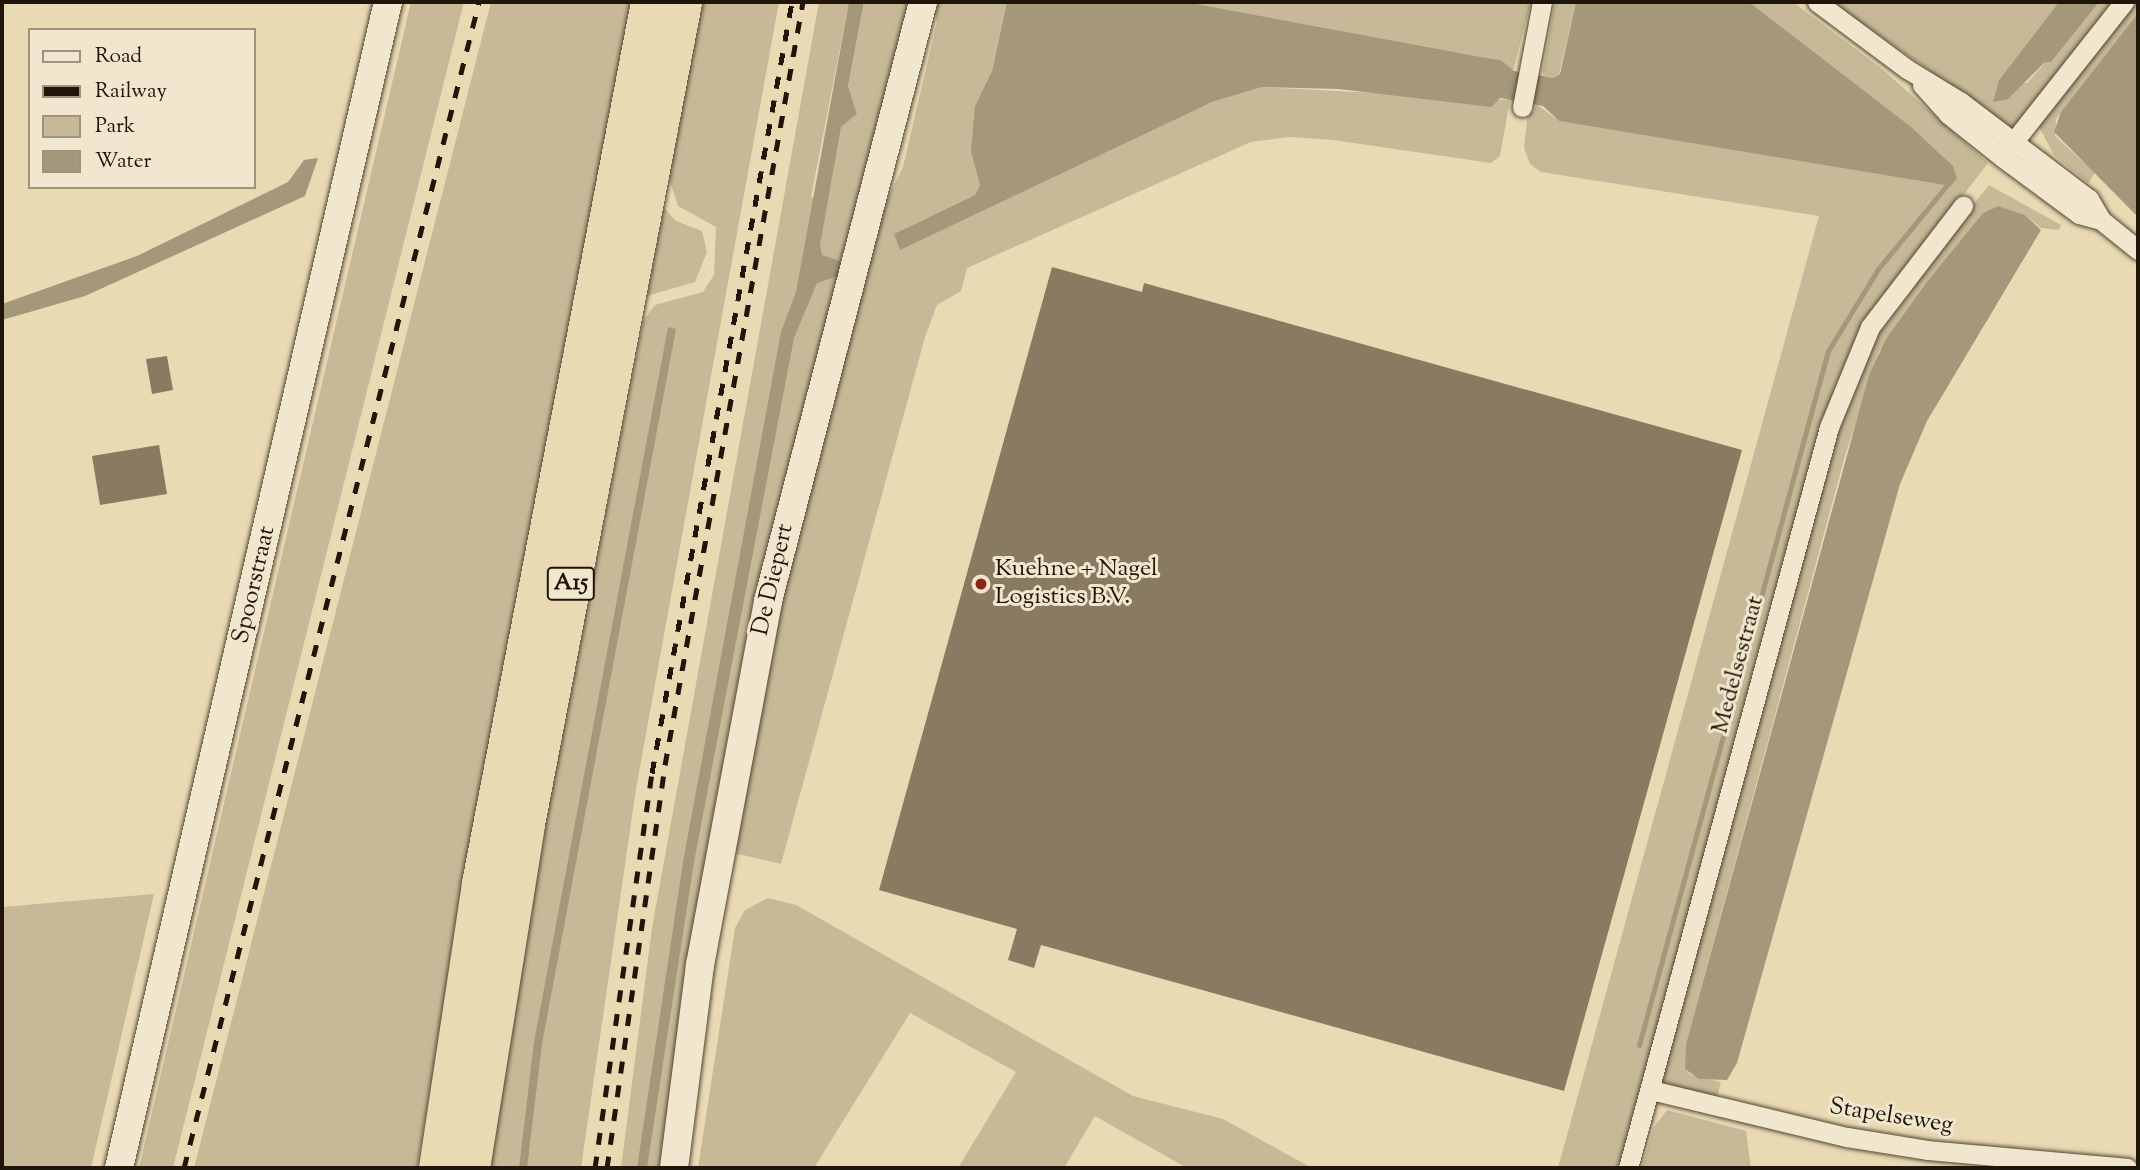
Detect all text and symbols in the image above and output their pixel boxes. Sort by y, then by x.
legend [28,28,256,189]
text: Road [95,42,142,72]
text: Railway [95,77,167,107]
text: Park [95,112,135,142]
text: Water [95,147,151,177]
street label: De Diepert [747,521,801,639]
street label: Spoorstraat [228,523,282,647]
place label: Kuehne + Nagel Logistics B.V. [995,556,1158,612]
road number: A15 [546,564,596,604]
marker: Kuehne + Nagel Logistics B.V. [973,576,989,592]
street label: Medelsestraat [1707,593,1771,737]
street label: Stapelseweg [1827,1093,1955,1141]

